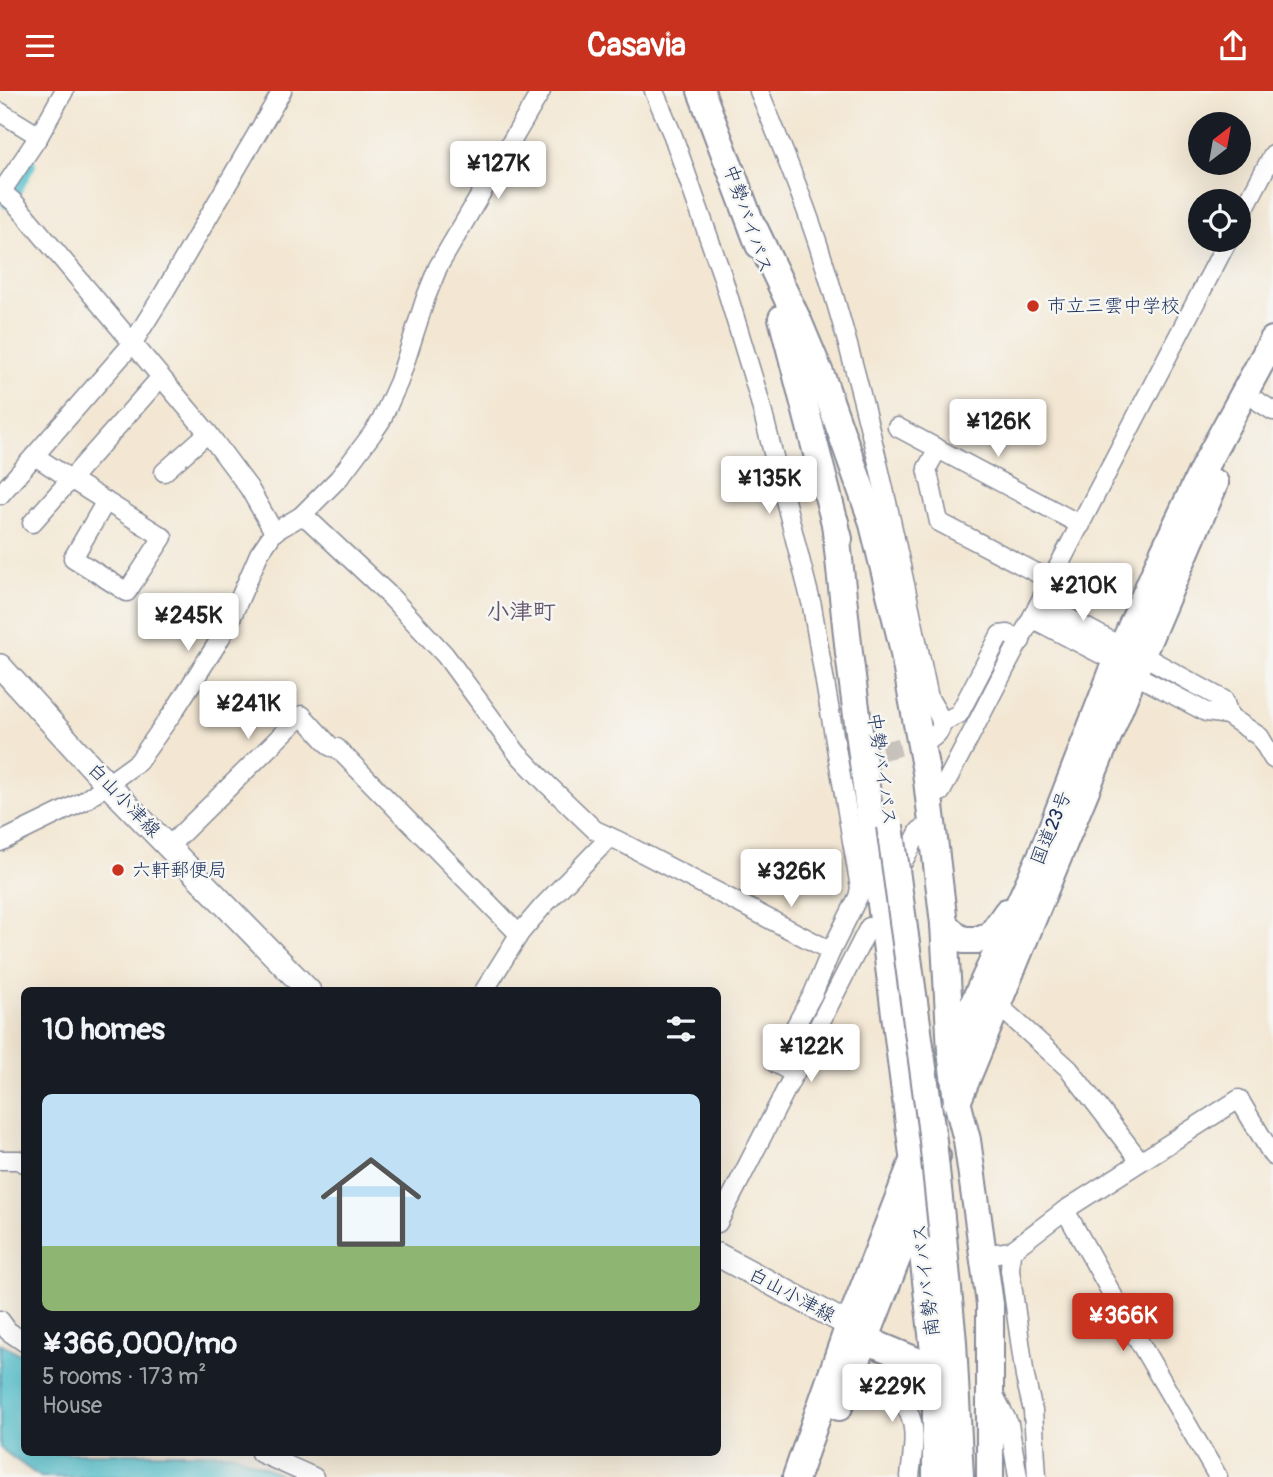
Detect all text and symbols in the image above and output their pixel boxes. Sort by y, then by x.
text: Casavia [587,26,686,66]
icon: menu [21,27,59,65]
icon: share [1214,27,1252,65]
north arrow [1188,112,1251,175]
map controls [1188,112,1251,252]
pin: ¥127K [449,141,547,201]
text: ¥127K [466,149,530,178]
street label: 中勢バイパス [718,161,778,277]
button: locate [1188,189,1251,252]
place label: 市立三雲中学校 [1047,294,1180,318]
marker: 市立三雲中学校 [1025,298,1041,314]
pin: ¥126K [949,399,1047,459]
text: ¥126K [965,407,1031,436]
pin: ¥135K [720,457,818,516]
text: ¥135K [737,464,801,493]
pin: ¥210K [1034,563,1132,623]
text: ¥210K [1049,571,1117,600]
pin: ¥245K [139,594,237,653]
district label: 小津町 [487,597,556,626]
text: ¥245K [154,601,222,630]
pin: ¥241K [199,681,297,741]
text: ¥241K [215,689,281,718]
street label: 中勢バイパス [862,711,902,827]
street label: 白山小津線 [82,757,166,843]
street label: 国道23号 [1025,788,1077,868]
pin: ¥326K [742,849,840,909]
text: ¥326K [757,857,825,886]
place label: 六軒郵便局 [132,858,227,882]
marker: 六軒郵便局 [110,862,126,878]
icon: filters [662,1010,700,1048]
text: 10 homes [42,1011,165,1048]
pin: ¥122K [762,1025,860,1084]
text: ¥122K [779,1032,843,1061]
icon: home [308,1139,434,1265]
street label: 南勢バイパス [907,1222,945,1338]
street label: 白山小津線 [744,1262,840,1328]
pin: ¥366K [1074,1293,1172,1353]
text: ¥366K [1088,1301,1158,1330]
text: ¥366,000/mo [42,1325,237,1362]
text: 5 rooms · 173 m² [42,1362,206,1391]
pin: ¥229K [843,1365,941,1424]
text: ¥229K [858,1372,926,1401]
text: House [42,1391,102,1420]

